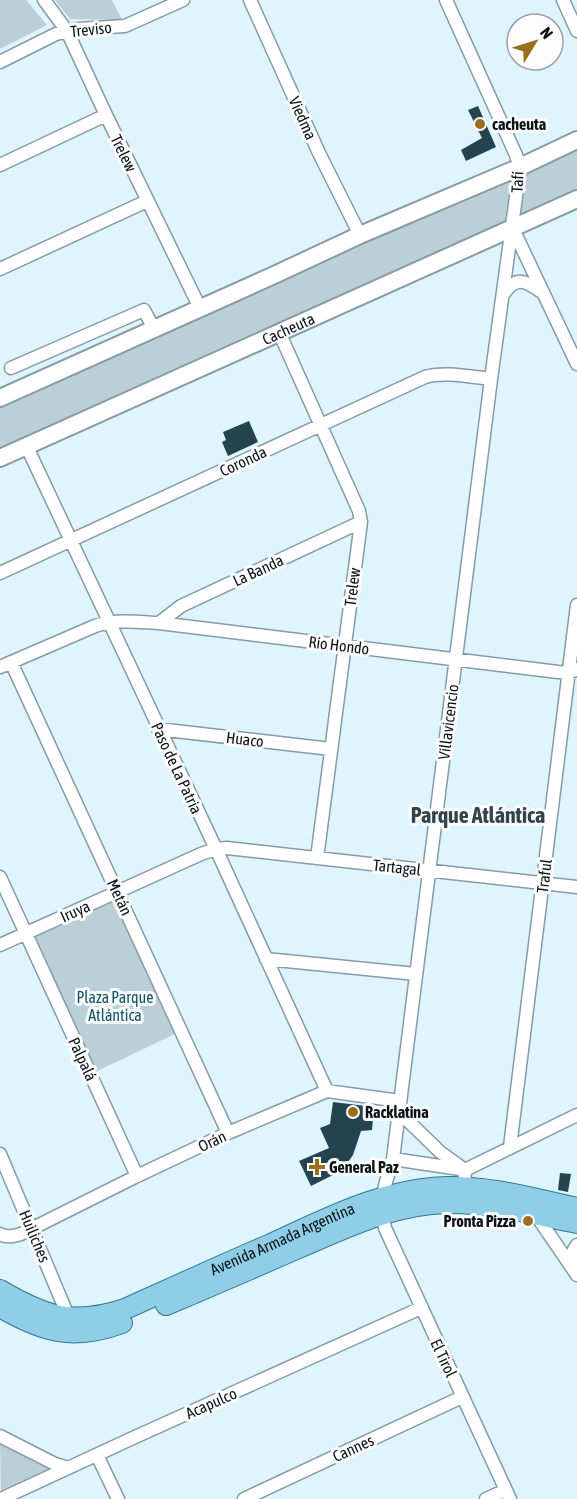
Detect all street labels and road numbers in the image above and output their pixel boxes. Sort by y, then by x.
street label: Treviso [70,18,112,40]
street label: Viedma [286,94,320,142]
street label: Trelew [107,132,141,175]
street label: Tafí [507,171,527,193]
street label: Cacheuta [259,309,317,348]
street label: Coronda [217,442,269,480]
street label: La Banda [230,551,286,589]
street label: Trelew [341,566,363,607]
street label: Río Hondo [308,632,370,658]
street label: Villavicencio [434,683,462,761]
street label: Paso de La Patria [148,720,206,816]
street label: Huaco [225,728,265,750]
street label: Tartagal [372,856,423,880]
street label: Traful [533,857,555,894]
street label: Metán [104,876,136,918]
street label: Iruya [57,897,93,926]
street label: Palpalá [64,1034,101,1084]
street label: Orán [195,1127,229,1155]
street label: Avenida Armada Argentina [207,1199,357,1279]
street label: Huiliches [16,1207,54,1265]
street label: El Tirol [427,1336,461,1381]
street label: Acapulco [183,1384,240,1423]
street label: Cannes [330,1431,377,1465]

